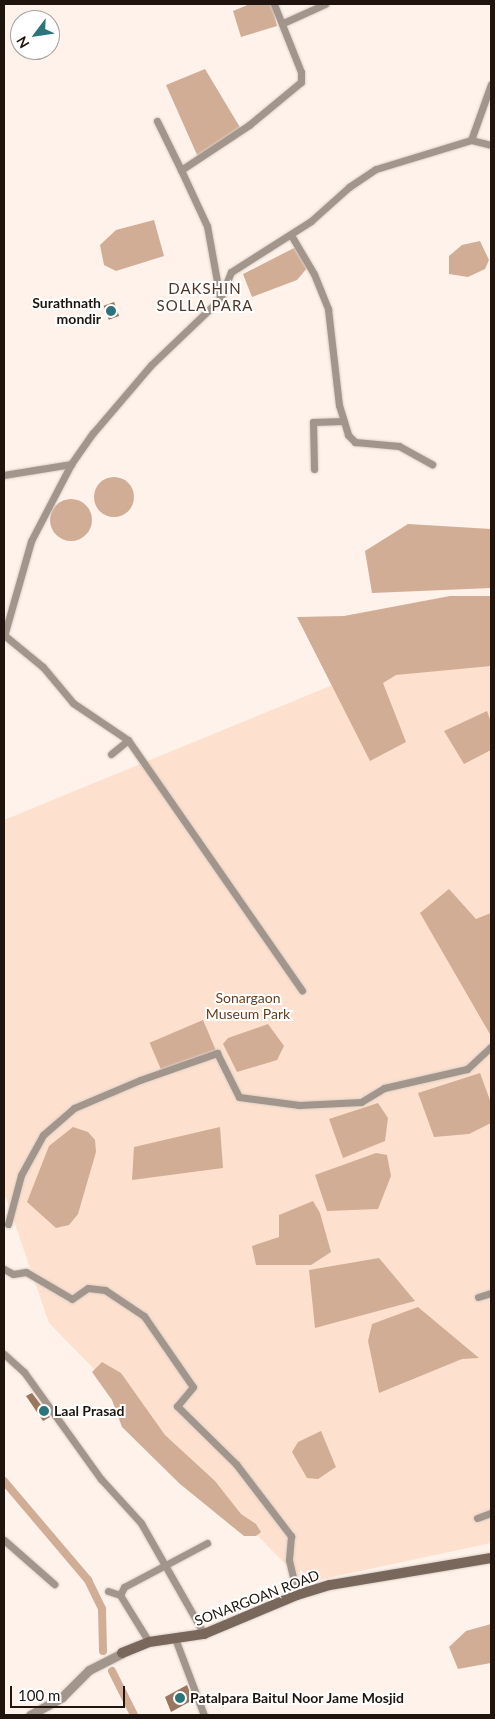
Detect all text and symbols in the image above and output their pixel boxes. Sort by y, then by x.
north arrow [10,10,60,60]
text: N [13,33,33,51]
district label: DAKSHIN SOLLA PARA [155,279,255,314]
place label: Surathnath mondir [32,295,101,328]
marker: Surathnath mondir [105,305,117,317]
park label: Sonargaon Museum Park [206,990,290,1022]
place label: Laal Prasad [54,1403,124,1419]
marker: Laal Prasad [38,1405,50,1417]
street label: SONARGOAN ROAD [192,1566,322,1630]
scale bar [12,1676,128,1708]
text: 100 m [18,1686,60,1704]
place label: Patalpara Baitul Noor Jame Mosjid [190,1690,405,1706]
marker: Patalpara Baitul Noor Jame Mosjid [174,1692,186,1704]

